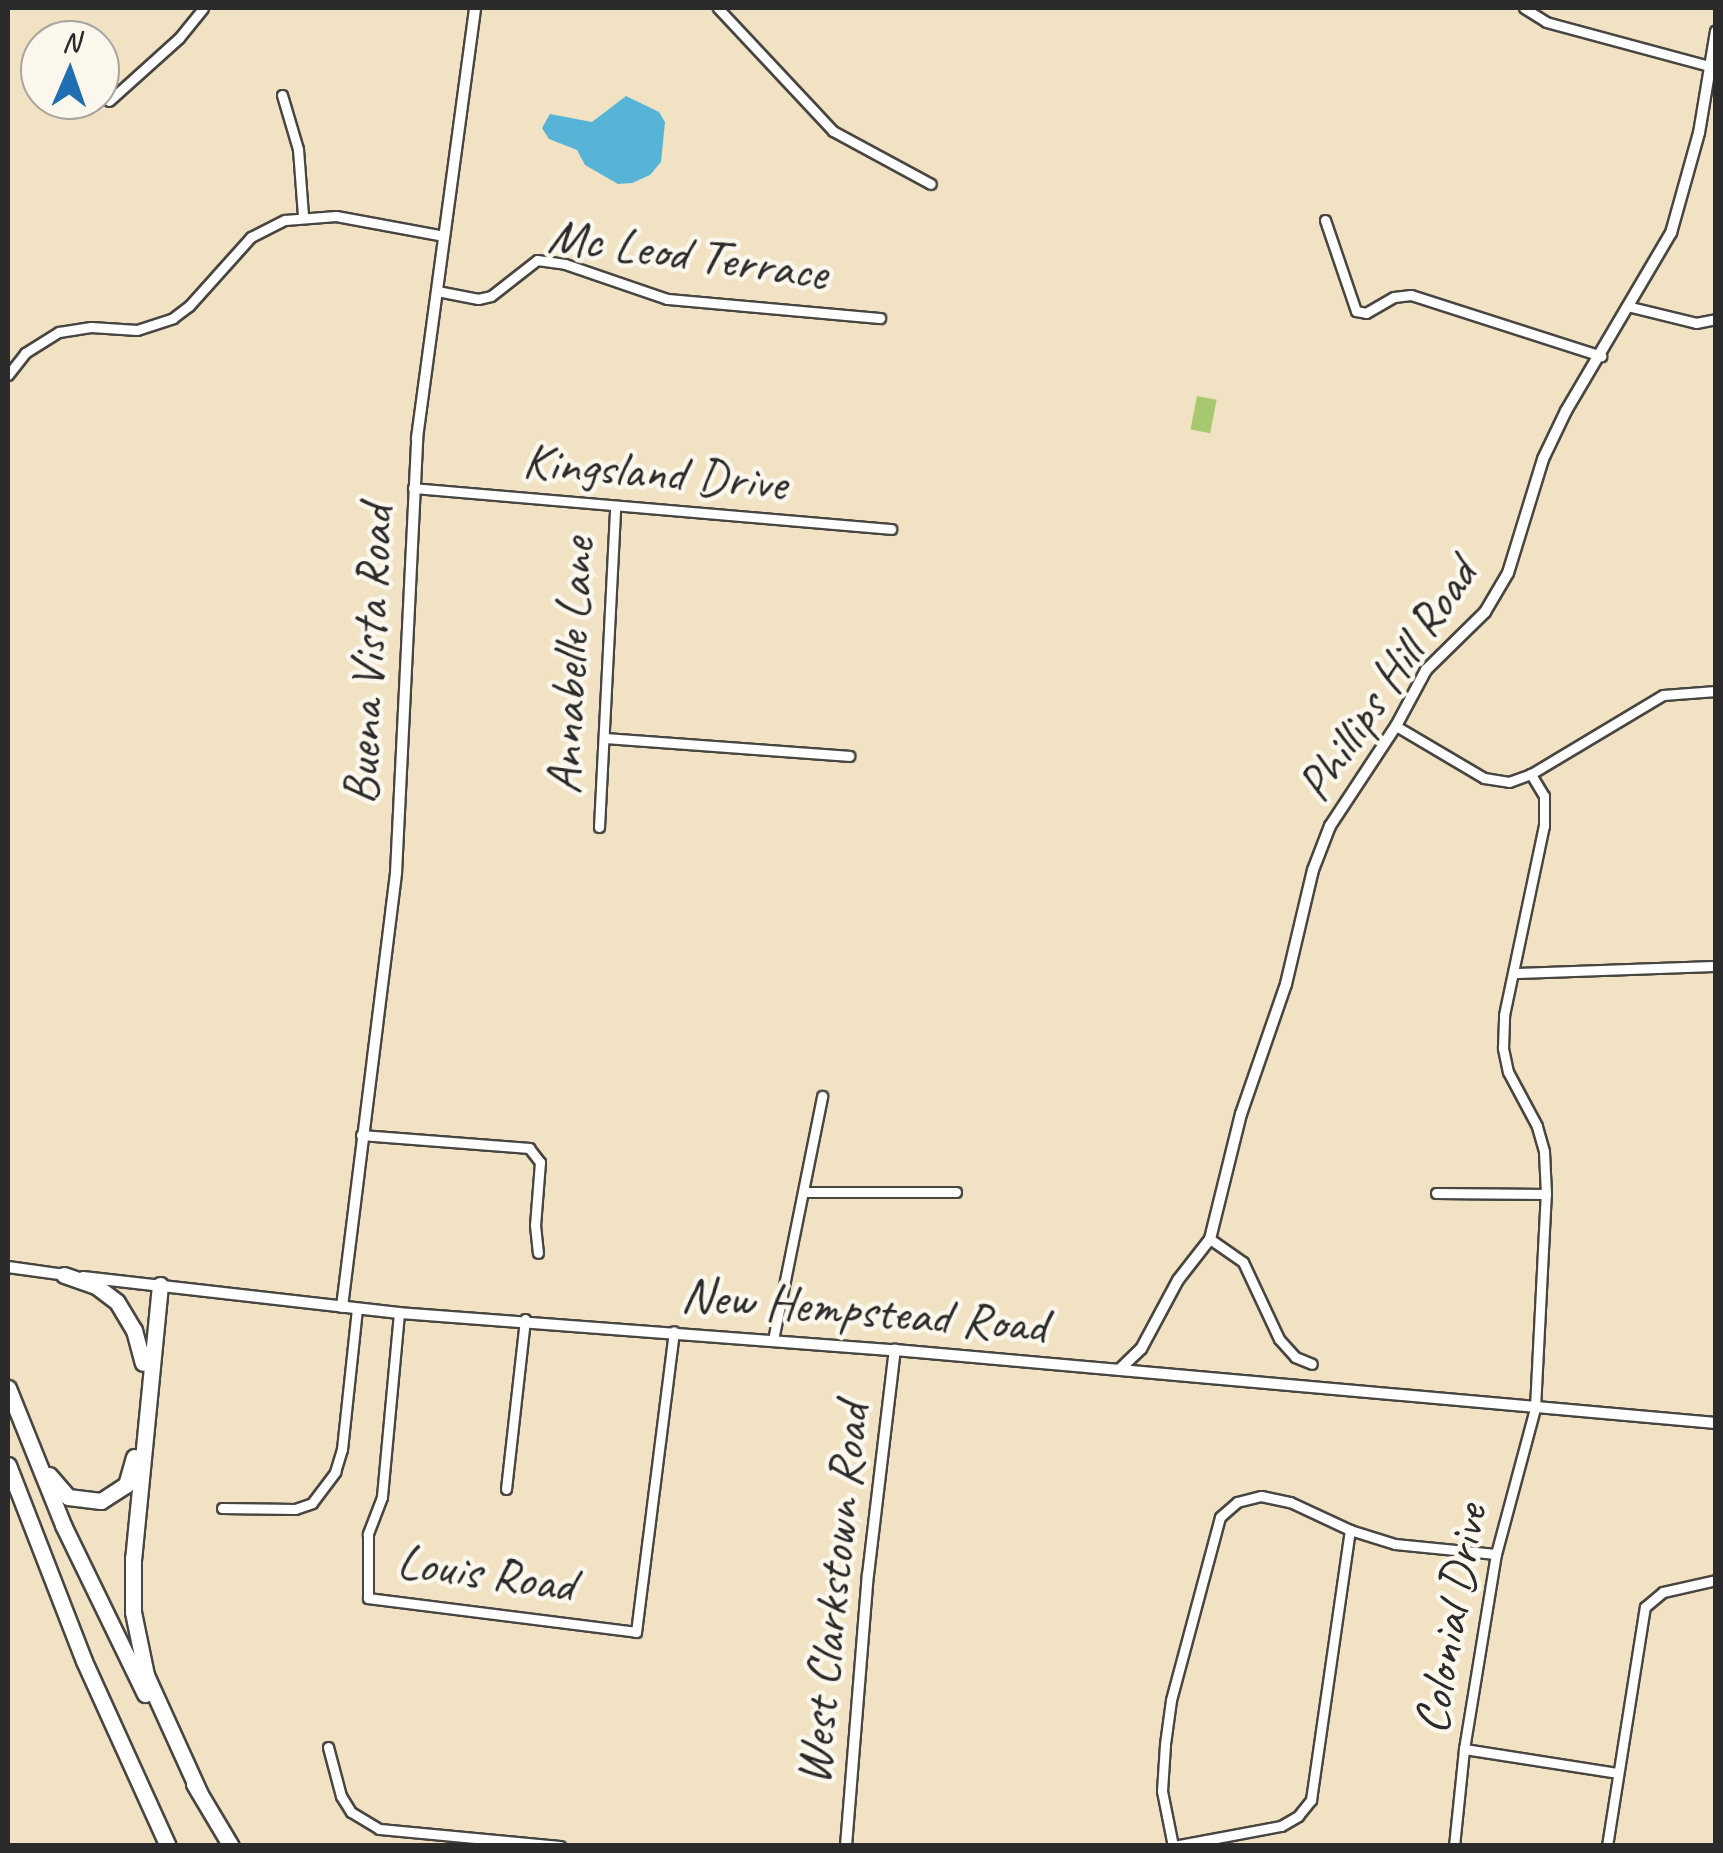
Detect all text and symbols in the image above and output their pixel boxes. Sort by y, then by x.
north arrow [20,20,120,120]
text: N [62,24,80,59]
street label: Mc Leod Terrace [546,205,830,303]
street label: Kingsland Drive [521,431,789,513]
street label: Buena Vista Road [330,504,406,806]
street label: Annabelle Lane [533,536,607,796]
street label: Phillips Hill Road [1283,547,1491,813]
street label: New Hempstead Road [681,1264,1047,1356]
street label: West Clarkstown Road [782,1400,882,1788]
street label: Colonial Drive [1400,1500,1500,1738]
street label: Louis Road [393,1531,579,1615]

